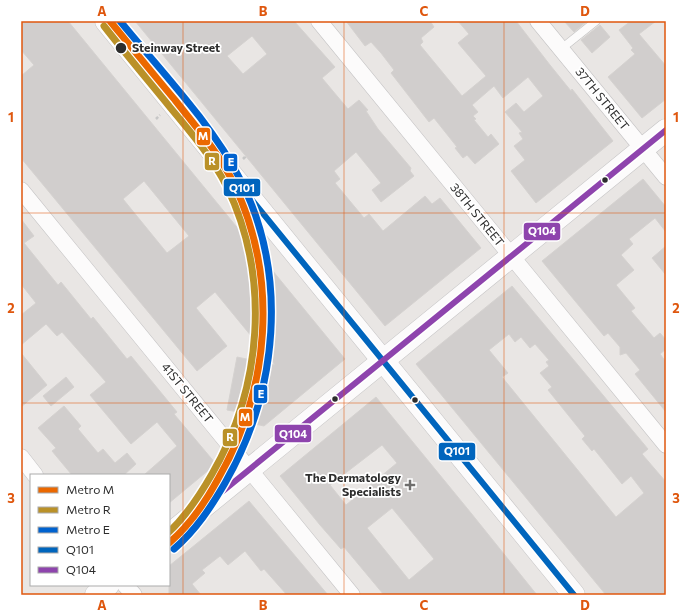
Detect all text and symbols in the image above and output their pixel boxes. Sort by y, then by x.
text: A [97,3,107,19]
text: B [259,3,268,19]
text: C [420,3,429,19]
text: D [580,3,590,19]
place label: Steinway Street [132,40,220,54]
marker: Steinway Street [114,41,128,55]
street label: 37TH STREET [573,64,633,133]
text: 1 [8,109,14,125]
text: 1 [673,109,679,125]
line badge: M [196,127,211,146]
text: M [198,129,209,142]
line badge: R [204,152,220,171]
line badge: E [223,153,238,172]
text: R [208,154,216,167]
text: E [228,155,235,168]
unlabelled marker [600,175,610,185]
line badge: Q101 [223,178,261,197]
street label: 38TH STREET [448,180,508,249]
text: Q101 [229,181,255,194]
line badge: Q104 [523,222,561,241]
text: Q104 [528,224,556,237]
text: 2 [7,300,15,316]
text: 2 [672,300,680,316]
street label: 41ST STREET [159,359,217,426]
line badge: E [253,384,268,404]
text: E [258,387,265,400]
unlabelled marker [330,394,340,404]
unlabelled marker [410,395,420,405]
line badge: M [238,408,253,427]
text: M [240,410,251,423]
line badge: Q104 [274,424,312,443]
text: Q104 [279,427,307,440]
line badge: R [222,428,238,447]
text: R [226,430,234,443]
line badge: Q101 [438,442,476,461]
text: Q101 [444,444,470,457]
place label: The Dermatology Specialists [305,470,401,498]
legend [30,474,170,586]
marker: The Dermatology Specialists [404,479,416,491]
text: Metro M [66,482,114,496]
text: 3 [7,490,15,506]
text: 3 [672,490,680,506]
text: Metro R [66,502,111,516]
text: Metro E [66,522,110,536]
text: Q101 [66,542,94,556]
text: Q104 [66,562,96,576]
text: A [97,597,107,613]
text: B [259,597,268,613]
text: C [420,597,429,613]
text: D [580,597,590,613]

